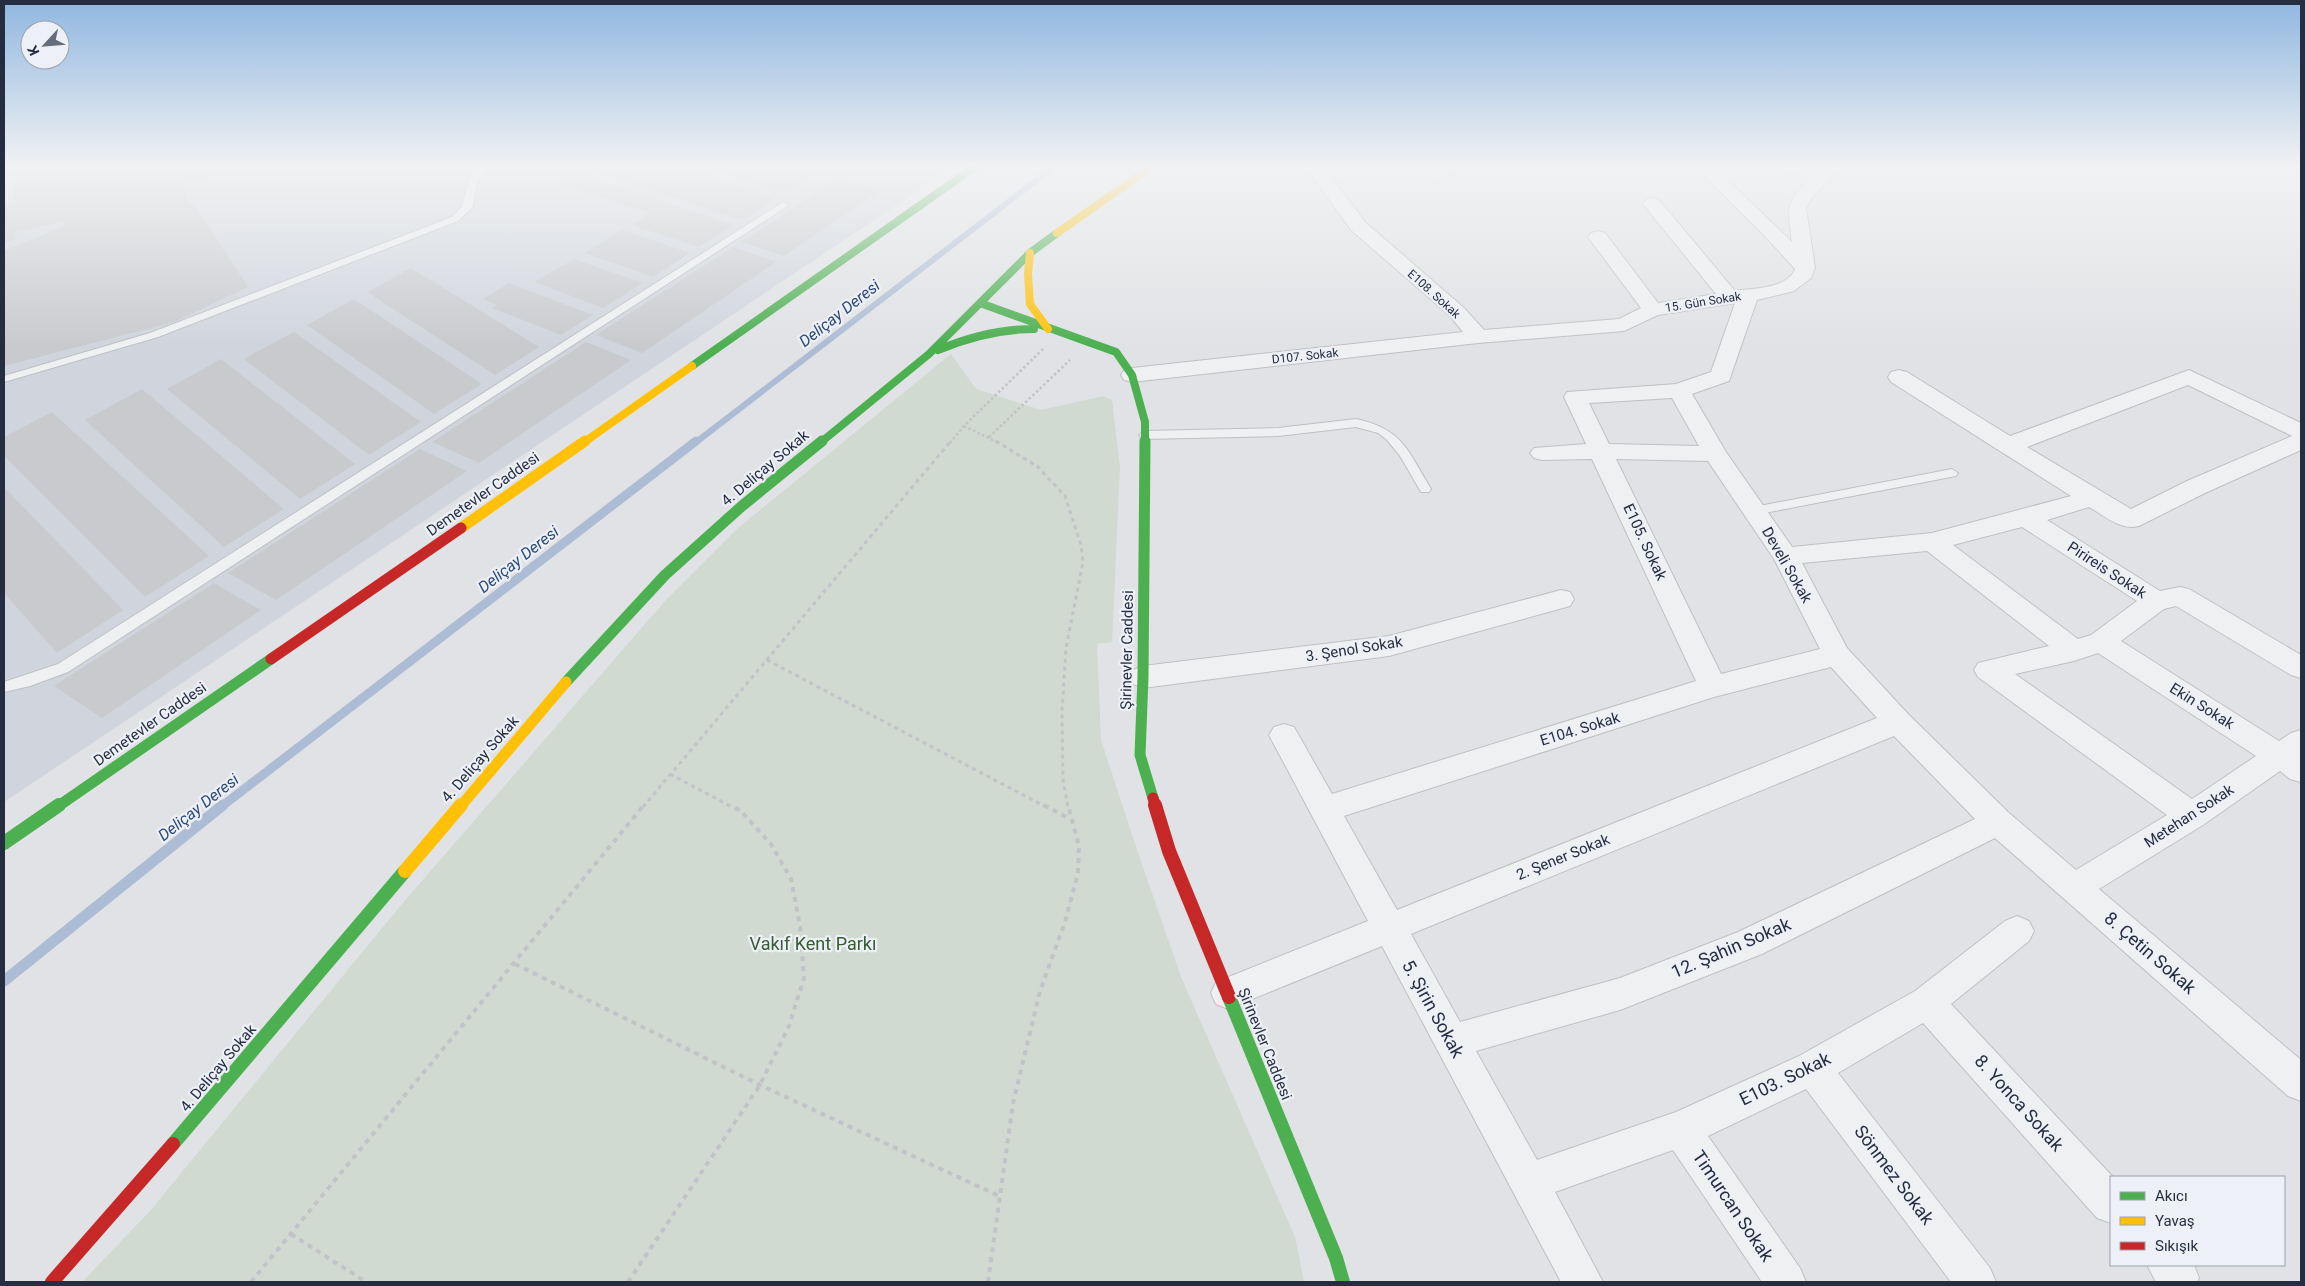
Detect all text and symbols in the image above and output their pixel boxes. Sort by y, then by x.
north arrow [20,20,70,70]
text: K [24,43,42,58]
street label: E108. Sokak [1405,267,1464,322]
water label: Deliçay Deresi [795,276,884,351]
street label: 15. Gün Sokak [1664,289,1743,315]
street label: D107. Sokak [1271,345,1340,366]
street label: 4. Deliçay Sokak [718,426,813,510]
street label: Demetevler Caddesi [423,448,543,540]
street label: E105. Sokak [1619,501,1671,583]
water label: Deliçay Deresi [474,522,563,597]
street label: Develi Sokak [1758,524,1816,607]
street label: Pirireis Sokak [2064,538,2150,602]
street label: Şirinevler Caddesi [1117,590,1137,710]
street label: 3. Şenol Sokak [1304,632,1404,666]
street label: Demetevler Caddesi [90,678,210,770]
street label: Ekin Sokak [2166,679,2238,733]
street label: E104. Sokak [1538,708,1622,750]
street label: 4. Deliçay Sokak [438,712,523,806]
water label: Deliçay Deresi [154,770,243,845]
street label: Metehan Sokak [2141,780,2237,852]
street label: 2. Şener Sokak [1514,830,1613,884]
street label: 8. Çetin Sokak [2100,907,2201,999]
street label: 12. Şahin Sokak [1668,913,1794,982]
park label: Vakıf Kent Parkı [750,933,876,954]
street label: 5. Şirin Sokak [1398,956,1469,1062]
street label: Şirinevler Caddesi [1234,985,1296,1103]
street label: 4. Deliçay Sokak [176,1020,260,1115]
street label: E103. Sokak [1736,1047,1835,1110]
street label: 8. Yonca Sokak [1971,1050,2069,1156]
street label: Sönmez Sokak [1850,1121,1939,1229]
street label: Timurcan Sokak [1689,1146,1779,1266]
legend [2110,1176,2285,1266]
text: Akıcı [2155,1187,2188,1205]
text: Yavaş [2155,1212,2195,1230]
text: Sıkışık [2155,1237,2198,1255]

